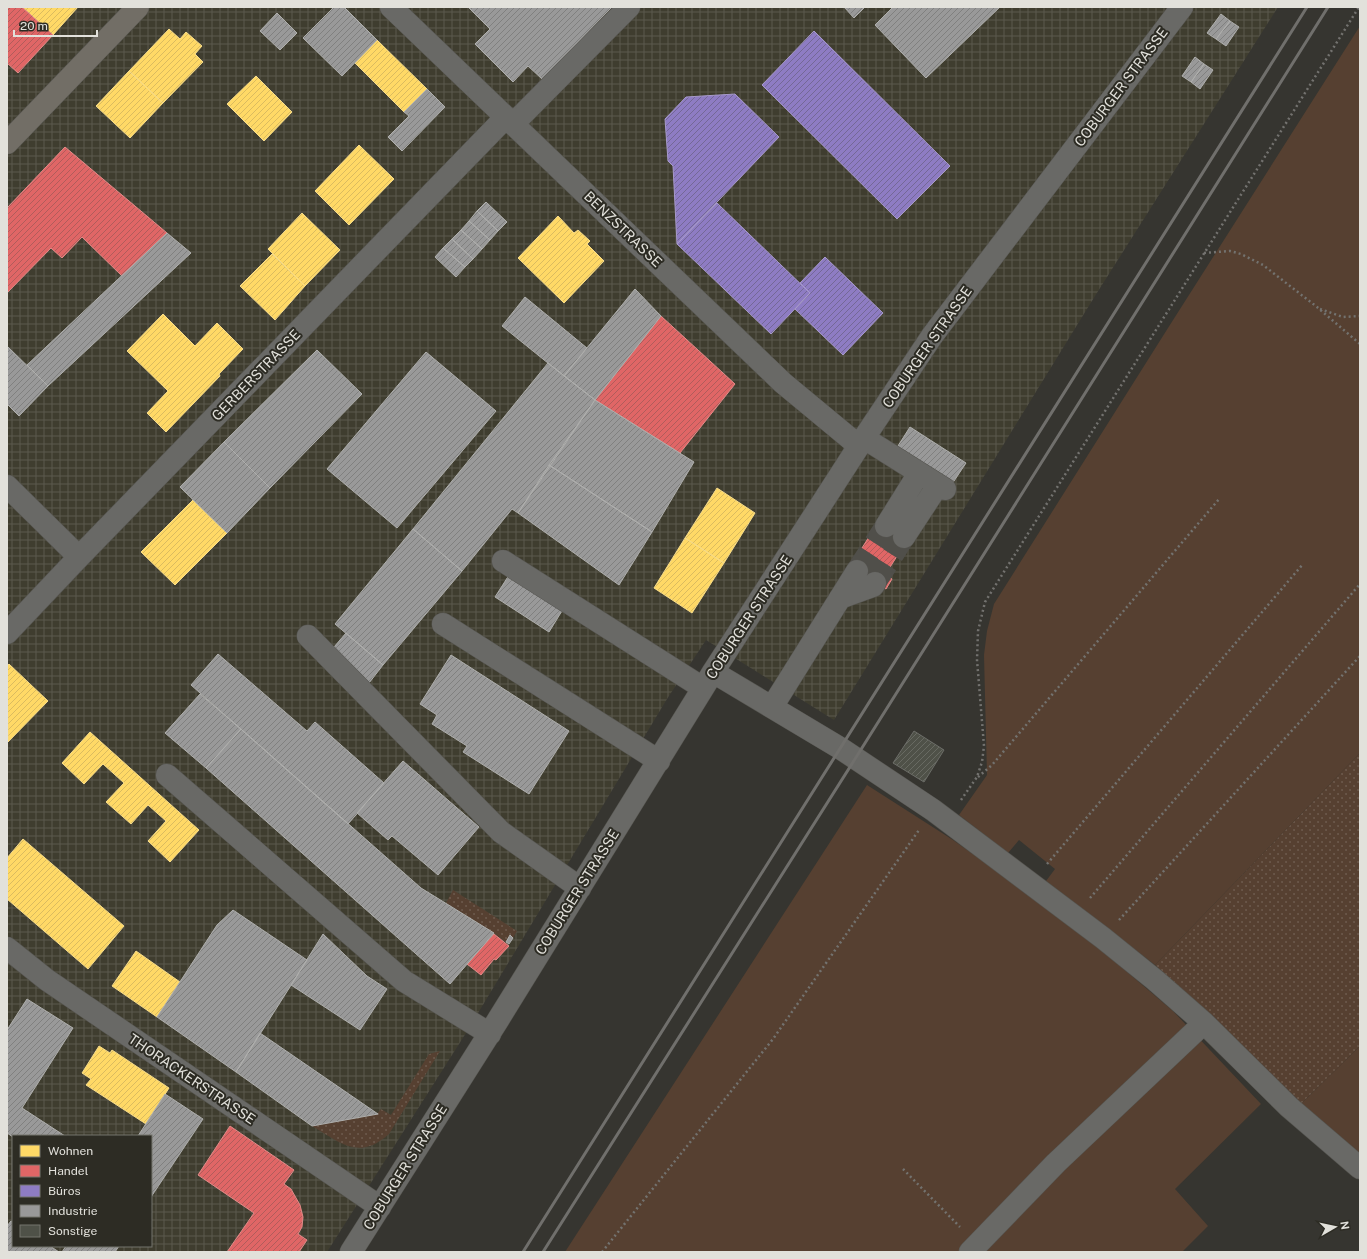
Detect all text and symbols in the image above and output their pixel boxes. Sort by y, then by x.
scale bar [14,12,97,38]
text: 20 m [20,19,48,33]
street label: COBURGER STRASSE [1071,24,1171,150]
street label: BENZSTRASSE [581,188,665,270]
street label: COBURGER STRASSE [879,283,975,411]
street label: GERBERSTRASSE [209,326,303,424]
street label: COBURGER STRASSE [703,552,795,682]
street label: COBURGER STRASSE [532,826,622,958]
street label: THORACKERSTRASSE [125,1031,259,1127]
street label: COBURGER STRASSE [360,1101,450,1233]
legend [12,1135,152,1247]
text: Wohnen [48,1144,93,1158]
text: Handel [48,1164,89,1178]
text: Büros [48,1184,81,1198]
text: Industrie [48,1204,98,1218]
north arrow [1315,1207,1355,1247]
text: N [1338,1220,1351,1231]
text: Sonstige [48,1224,98,1238]

